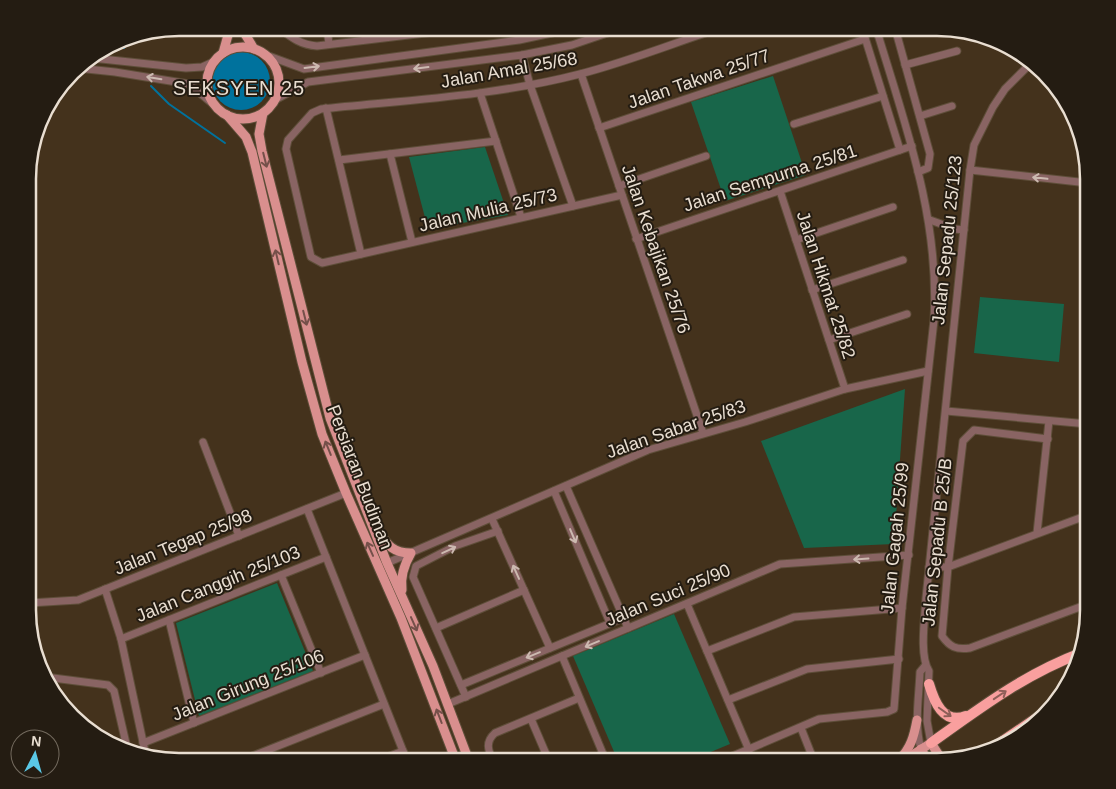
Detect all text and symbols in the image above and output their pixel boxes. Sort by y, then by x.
street label: Jalan Takwa 25/77 [625,45,773,113]
street label: Jalan Amal 25/68 [439,48,579,92]
one-way arrow [304,62,320,72]
one-way arrow [413,63,429,73]
one-way arrow [147,73,163,83]
district label: SEKSYEN 25 [173,77,305,99]
street label: Jalan Sempurna 25/81 [681,141,859,215]
one-way arrow [260,152,270,168]
street label: Jalan Sepadu 25/123 [928,154,966,326]
street label: Jalan Kebajikan 25/76 [618,162,694,336]
one-way arrow [1032,173,1048,183]
street label: Jalan Mulia 25/73 [417,184,559,236]
street label: Jalan Hikmat 25/82 [793,209,859,361]
one-way arrow [272,250,281,266]
one-way arrow [300,310,310,326]
street label: Jalan Sabar 25/83 [604,396,748,462]
street label: Persiaran Budiman [323,402,397,552]
one-way arrow [323,441,332,456]
street label: Jalan Sepadu B 25/B [918,457,956,627]
street label: Jalan Gagah 25/99 [877,461,913,615]
street label: Jalan Tegap 25/98 [111,505,255,579]
one-way arrow [568,528,578,543]
street label: Jalan Canggih 25/103 [133,542,303,626]
one-way arrow [365,542,375,557]
one-way arrow [441,544,456,554]
one-way arrow [853,554,869,563]
street label: Jalan Suci 25/90 [603,560,733,630]
one-way arrow [510,565,520,580]
one-way arrow [410,616,420,631]
one-way arrow [585,639,600,649]
street label: Jalan Girung 25/106 [169,645,327,725]
one-way arrow [526,651,541,660]
one-way arrow [993,690,1007,700]
one-way arrow [938,707,952,717]
one-way arrow [434,708,443,724]
north arrow [10,729,60,779]
text: N [30,733,42,750]

